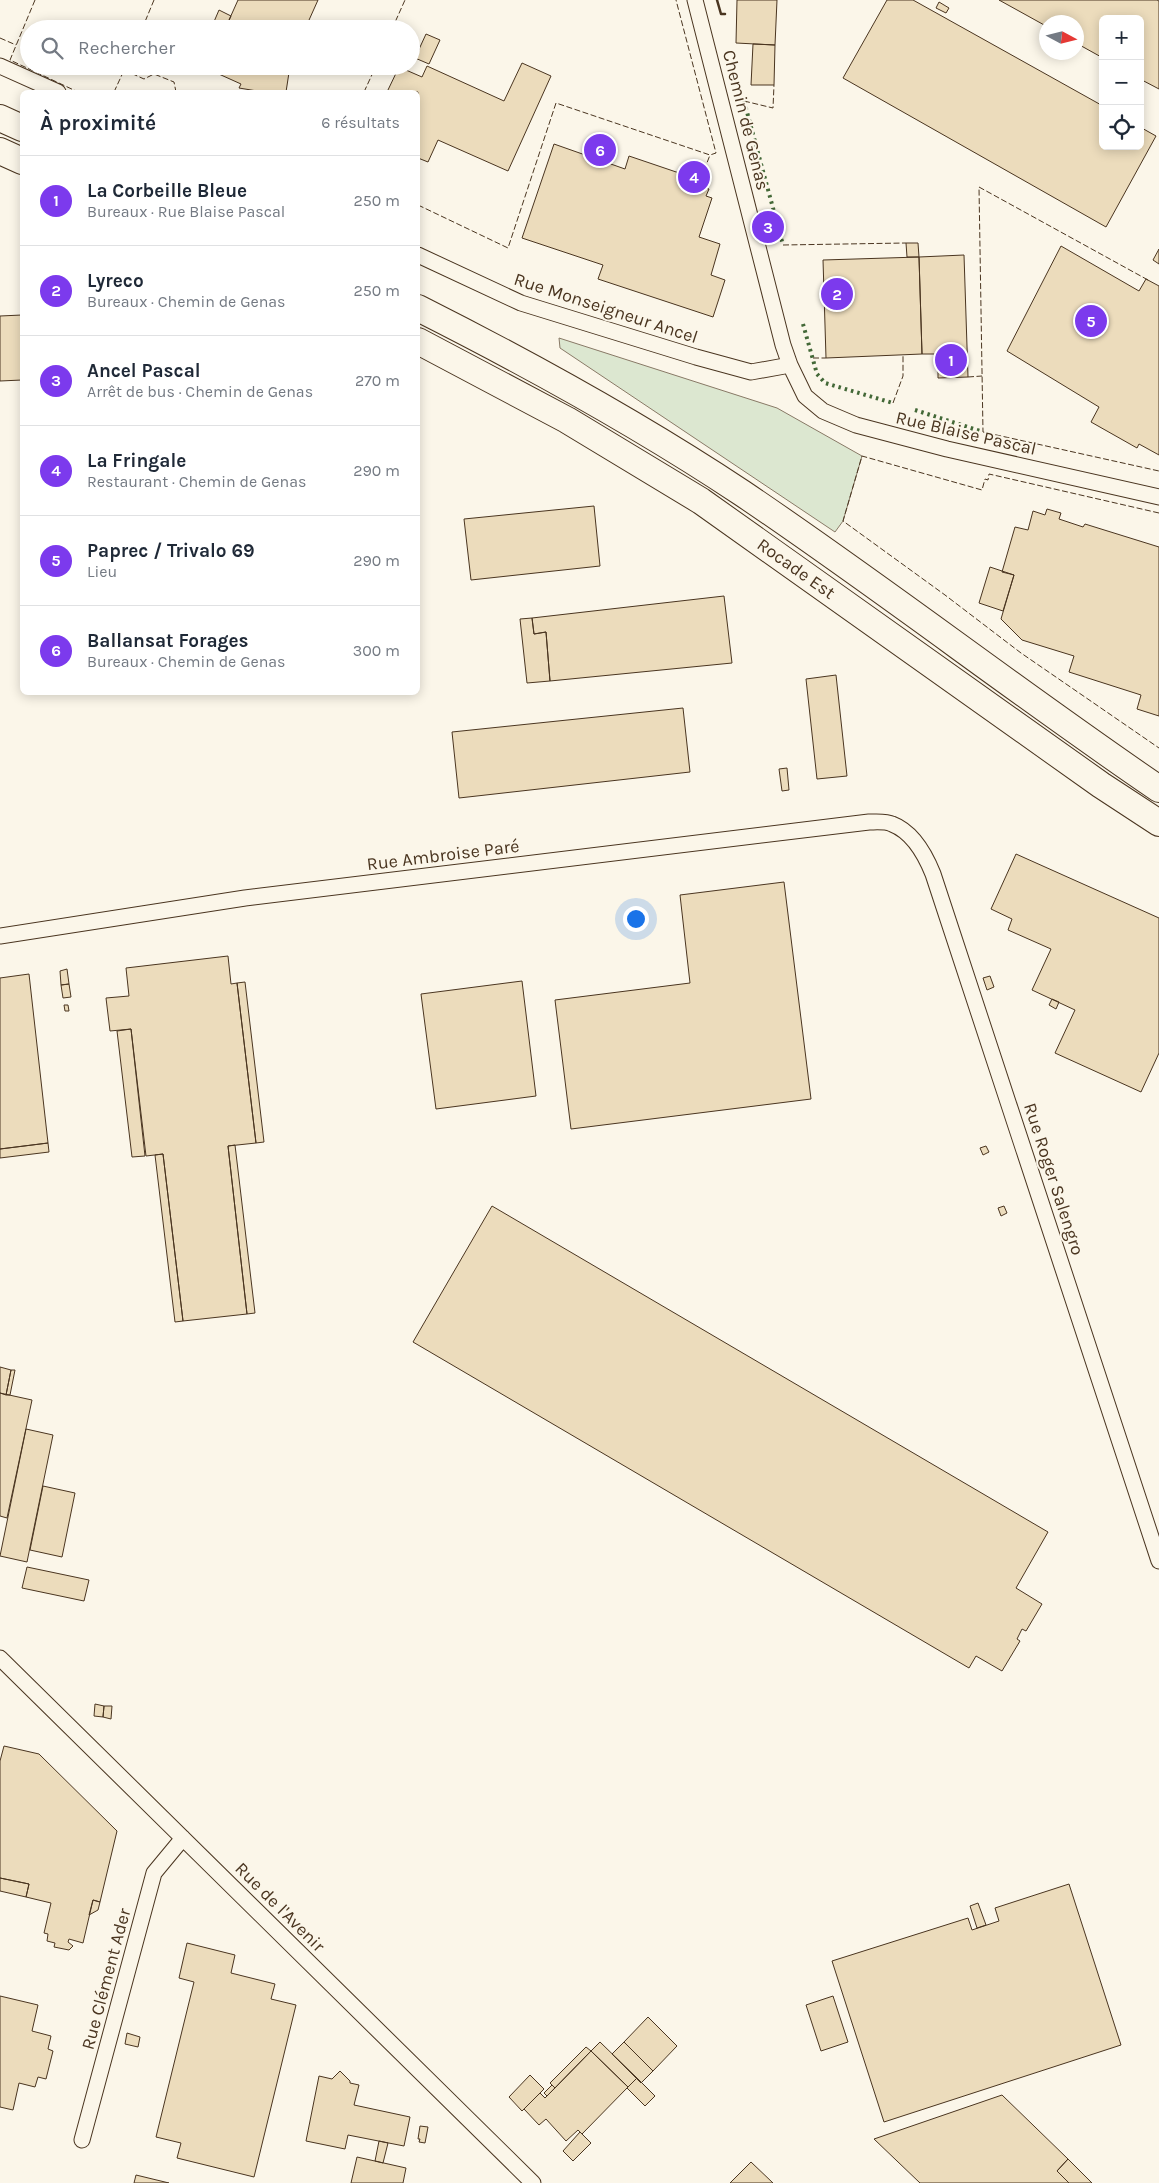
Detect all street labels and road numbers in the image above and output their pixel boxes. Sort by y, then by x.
street label: Chemin de Genas [718,48,774,192]
street label: Rue Monseigneur Ancel [511,268,701,348]
street label: Rue Blaise Pascal [894,406,1038,460]
street label: Rocade Est [753,533,840,604]
street label: Rue Ambroise Paré [365,835,521,875]
street label: Rue Roger Salengro [1019,1100,1089,1258]
street label: Rue de l'Avenir [230,1857,330,1957]
street label: Rue Clément Ader [77,1905,136,2052]

